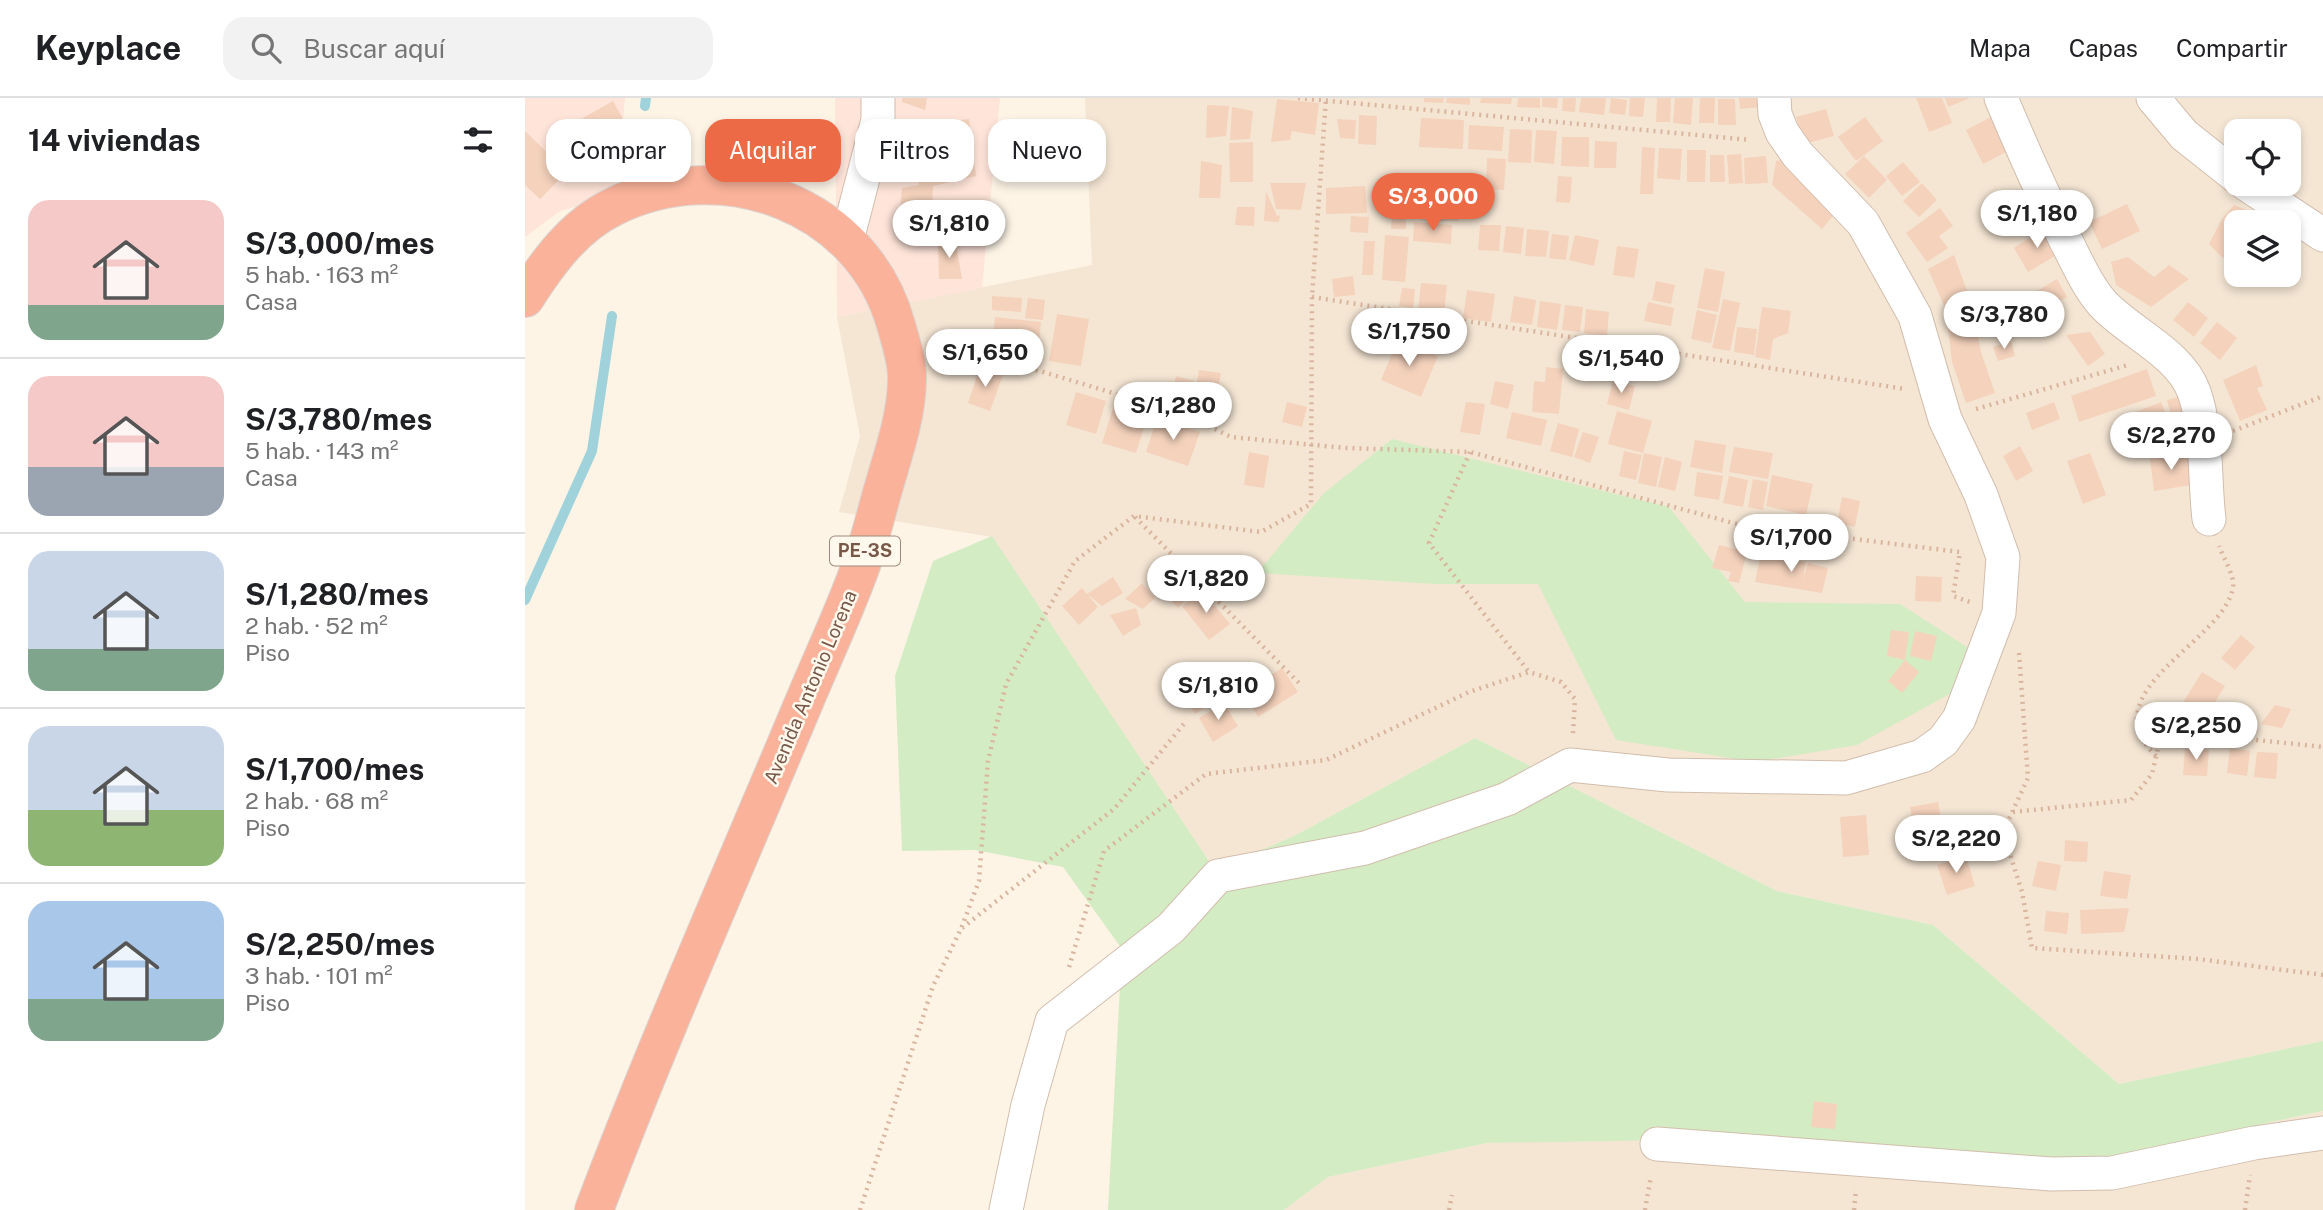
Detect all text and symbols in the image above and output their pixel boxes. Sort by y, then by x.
search box [223,17,713,80]
text: Keyplace [35,29,181,67]
icon: search [247,29,285,67]
text: Buscar aquí [303,33,445,64]
text: Mapa [1969,34,2031,62]
text: Capas [2069,34,2138,62]
text: Compartir [2176,34,2288,62]
chip: Comprar [546,119,691,182]
chip: Alquilar [705,119,841,182]
chip: Filtros [855,119,974,182]
chip: Nuevo [988,119,1106,182]
map controls [2224,119,2301,287]
button: locate [2224,119,2301,196]
icon: filters [459,121,497,159]
text: 14 viviendas [28,122,200,158]
pin: S/3,000 [1368,174,1498,233]
text: S/3,000 [1388,182,1478,209]
pin: S/1,180 [1972,190,2102,250]
text: S/1,180 [1997,199,2077,226]
pin: S/1,810 [884,200,1014,260]
text: S/1,810 [909,209,990,236]
button: layers [2224,210,2301,287]
text: S/3,000/mes [245,225,435,261]
icon: home [84,228,168,312]
text: 5 hab. · 163 m² [245,261,398,288]
text: Casa [245,288,298,315]
pin: S/3,780 [1939,292,2069,351]
text: S/3,780 [1960,300,2048,327]
pin: S/1,750 [1344,308,1474,368]
text: S/1,750 [1367,317,1451,344]
pin: S/1,650 [920,330,1050,389]
pin: S/1,540 [1556,336,1686,395]
text: S/1,650 [942,338,1028,365]
text: S/1,540 [1578,344,1664,371]
pin: S/1,280 [1108,382,1238,442]
text: S/1,280 [1130,391,1216,418]
text: S/3,780/mes [245,401,432,437]
icon: home [84,404,168,488]
pin: S/2,270 [2106,412,2236,472]
text: S/2,270 [2126,421,2216,448]
text: 5 hab. · 143 m² [245,437,399,464]
text: Casa [245,464,298,491]
pin: S/1,700 [1726,514,1856,574]
text: S/1,700 [1750,523,1832,550]
road number: PE-3S [830,536,900,565]
pin: S/1,820 [1141,556,1271,615]
text: S/1,820 [1163,564,1249,591]
text: S/1,280/mes [245,576,429,612]
icon: home [84,579,168,663]
street label: Avenida Antonio Lorena [759,587,861,787]
text: 2 hab. · 52 m² [245,612,388,639]
text: Piso [245,639,290,666]
pin: S/1,810 [1153,662,1283,722]
text: S/1,810 [1178,671,1259,698]
pin: S/2,250 [2131,702,2261,762]
text: S/2,250 [2150,711,2242,738]
text: S/1,700/mes [245,751,424,787]
icon: home [84,754,168,838]
text: 2 hab. · 68 m² [245,787,388,814]
text: Piso [245,814,290,841]
pin: S/2,220 [1891,816,2021,875]
text: S/2,220 [1911,824,2001,851]
text: S/2,250/mes [245,926,435,962]
icon: home [84,929,168,1013]
text: 3 hab. · 101 m² [245,962,393,989]
text: Piso [245,989,290,1016]

